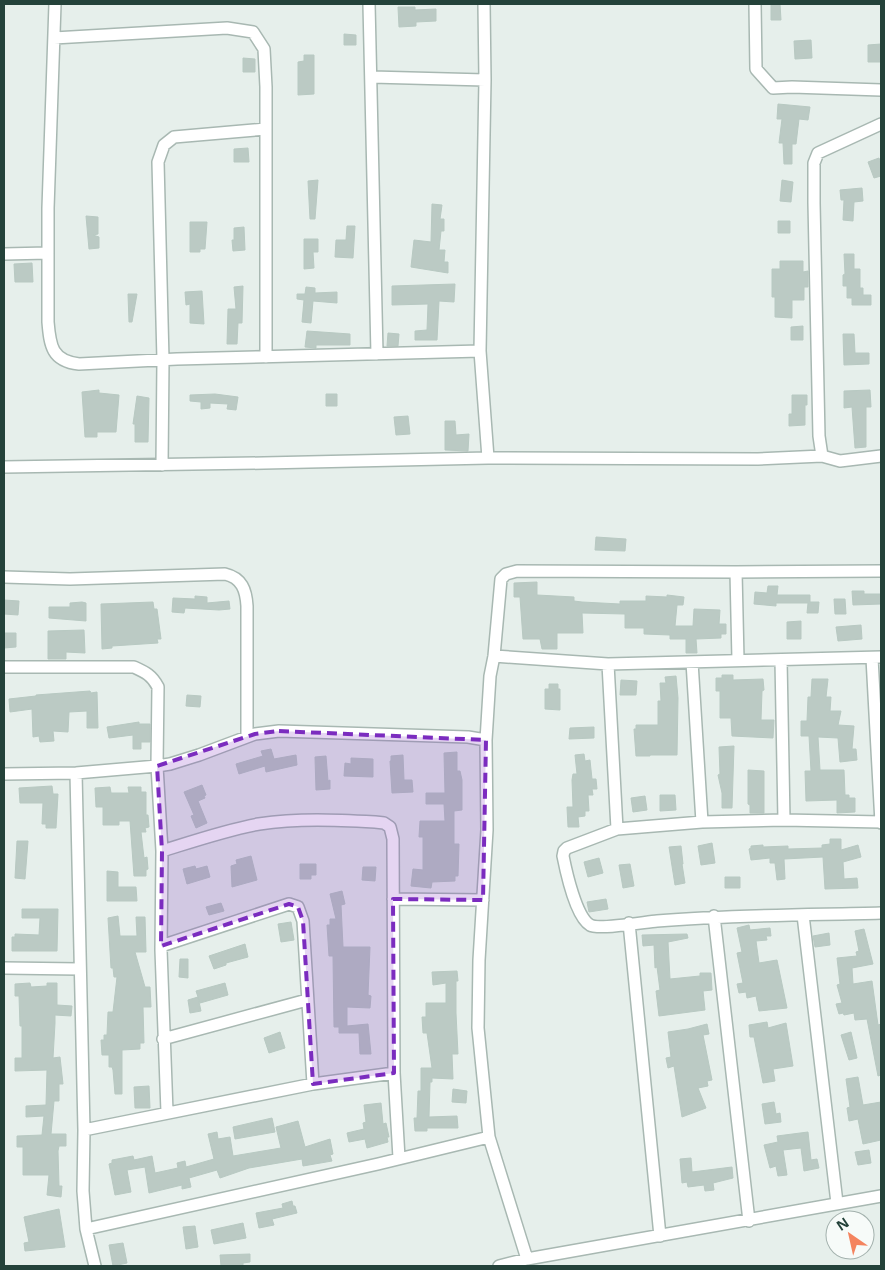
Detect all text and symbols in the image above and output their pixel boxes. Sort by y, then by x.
north arrow [825,1210,875,1260]
text: N [832,1213,852,1235]

